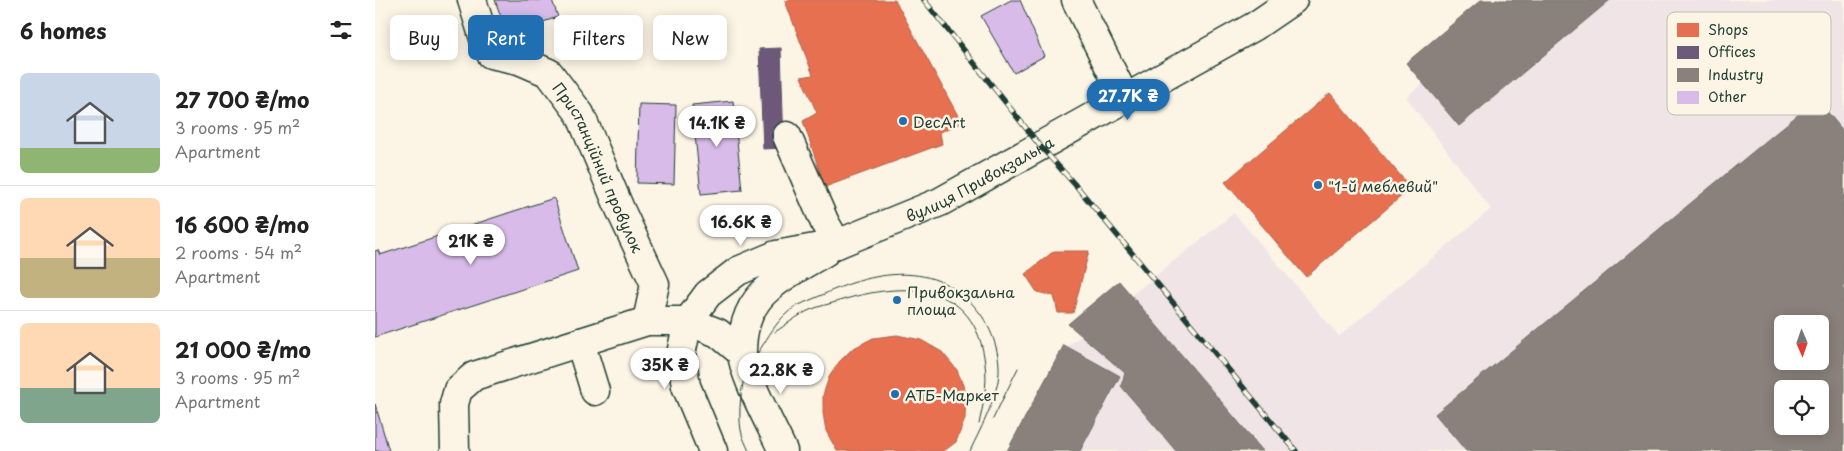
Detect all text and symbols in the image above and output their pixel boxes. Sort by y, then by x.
legend [1667,12,1831,115]
text: 6 homes [20,14,106,46]
chip: Buy [390,15,458,60]
chip: Rent [468,15,544,60]
chip: Filters [554,15,643,60]
chip: New [653,15,727,60]
icon: filters [327,16,355,44]
text: Shops [1708,19,1748,40]
text: Offices [1708,41,1755,62]
text: Industry [1708,64,1763,85]
street label: Пристанційний провулок [548,77,650,256]
pin: 27.7K ₴ [1082,78,1174,121]
text: 27 700 ₴/mo [175,83,309,115]
text: 27.7K ₴ [1098,83,1158,107]
text: Other [1708,86,1747,107]
icon: home [60,93,120,153]
pin: 14.1K ₴ [671,106,763,148]
text: 14.1K ₴ [689,110,745,134]
place label: DecArt [913,110,965,133]
text: 3 rooms · 95 m² [175,115,300,139]
marker: DecArt [897,115,909,127]
street label: вулиця Привокзальна [902,129,1058,227]
text: Apartment [175,139,260,163]
place label: "1-й меблевий" [1328,174,1438,197]
marker: "1-й меблевий" [1312,179,1324,191]
pin: 16.6K ₴ [695,204,787,247]
text: 16 600 ₴/mo [175,208,309,240]
text: 16.6K ₴ [710,209,772,233]
icon: home [60,218,120,278]
pin: 21K ₴ [436,224,506,266]
text: 21K ₴ [448,228,494,252]
text: 2 rooms · 54 m² [175,240,302,264]
text: Apartment [175,264,260,288]
place label: Привокзальна площа [907,280,1015,320]
marker: Привокзальна площа [891,294,903,306]
north arrow [1774,315,1829,370]
map controls [1774,315,1829,435]
text: 21 000 ₴/mo [175,333,311,365]
icon: home [60,343,120,403]
pin: 35K ₴ [630,348,700,390]
text: 35K ₴ [641,352,689,376]
pin: 22.8K ₴ [735,352,827,395]
text: 22.8K ₴ [749,357,813,381]
text: 3 rooms · 95 m² [175,365,300,389]
button: locate [1774,380,1829,435]
place label: АТБ-Маркет [905,383,999,406]
marker: АТБ-Маркет [889,388,901,400]
text: Apartment [175,389,260,413]

